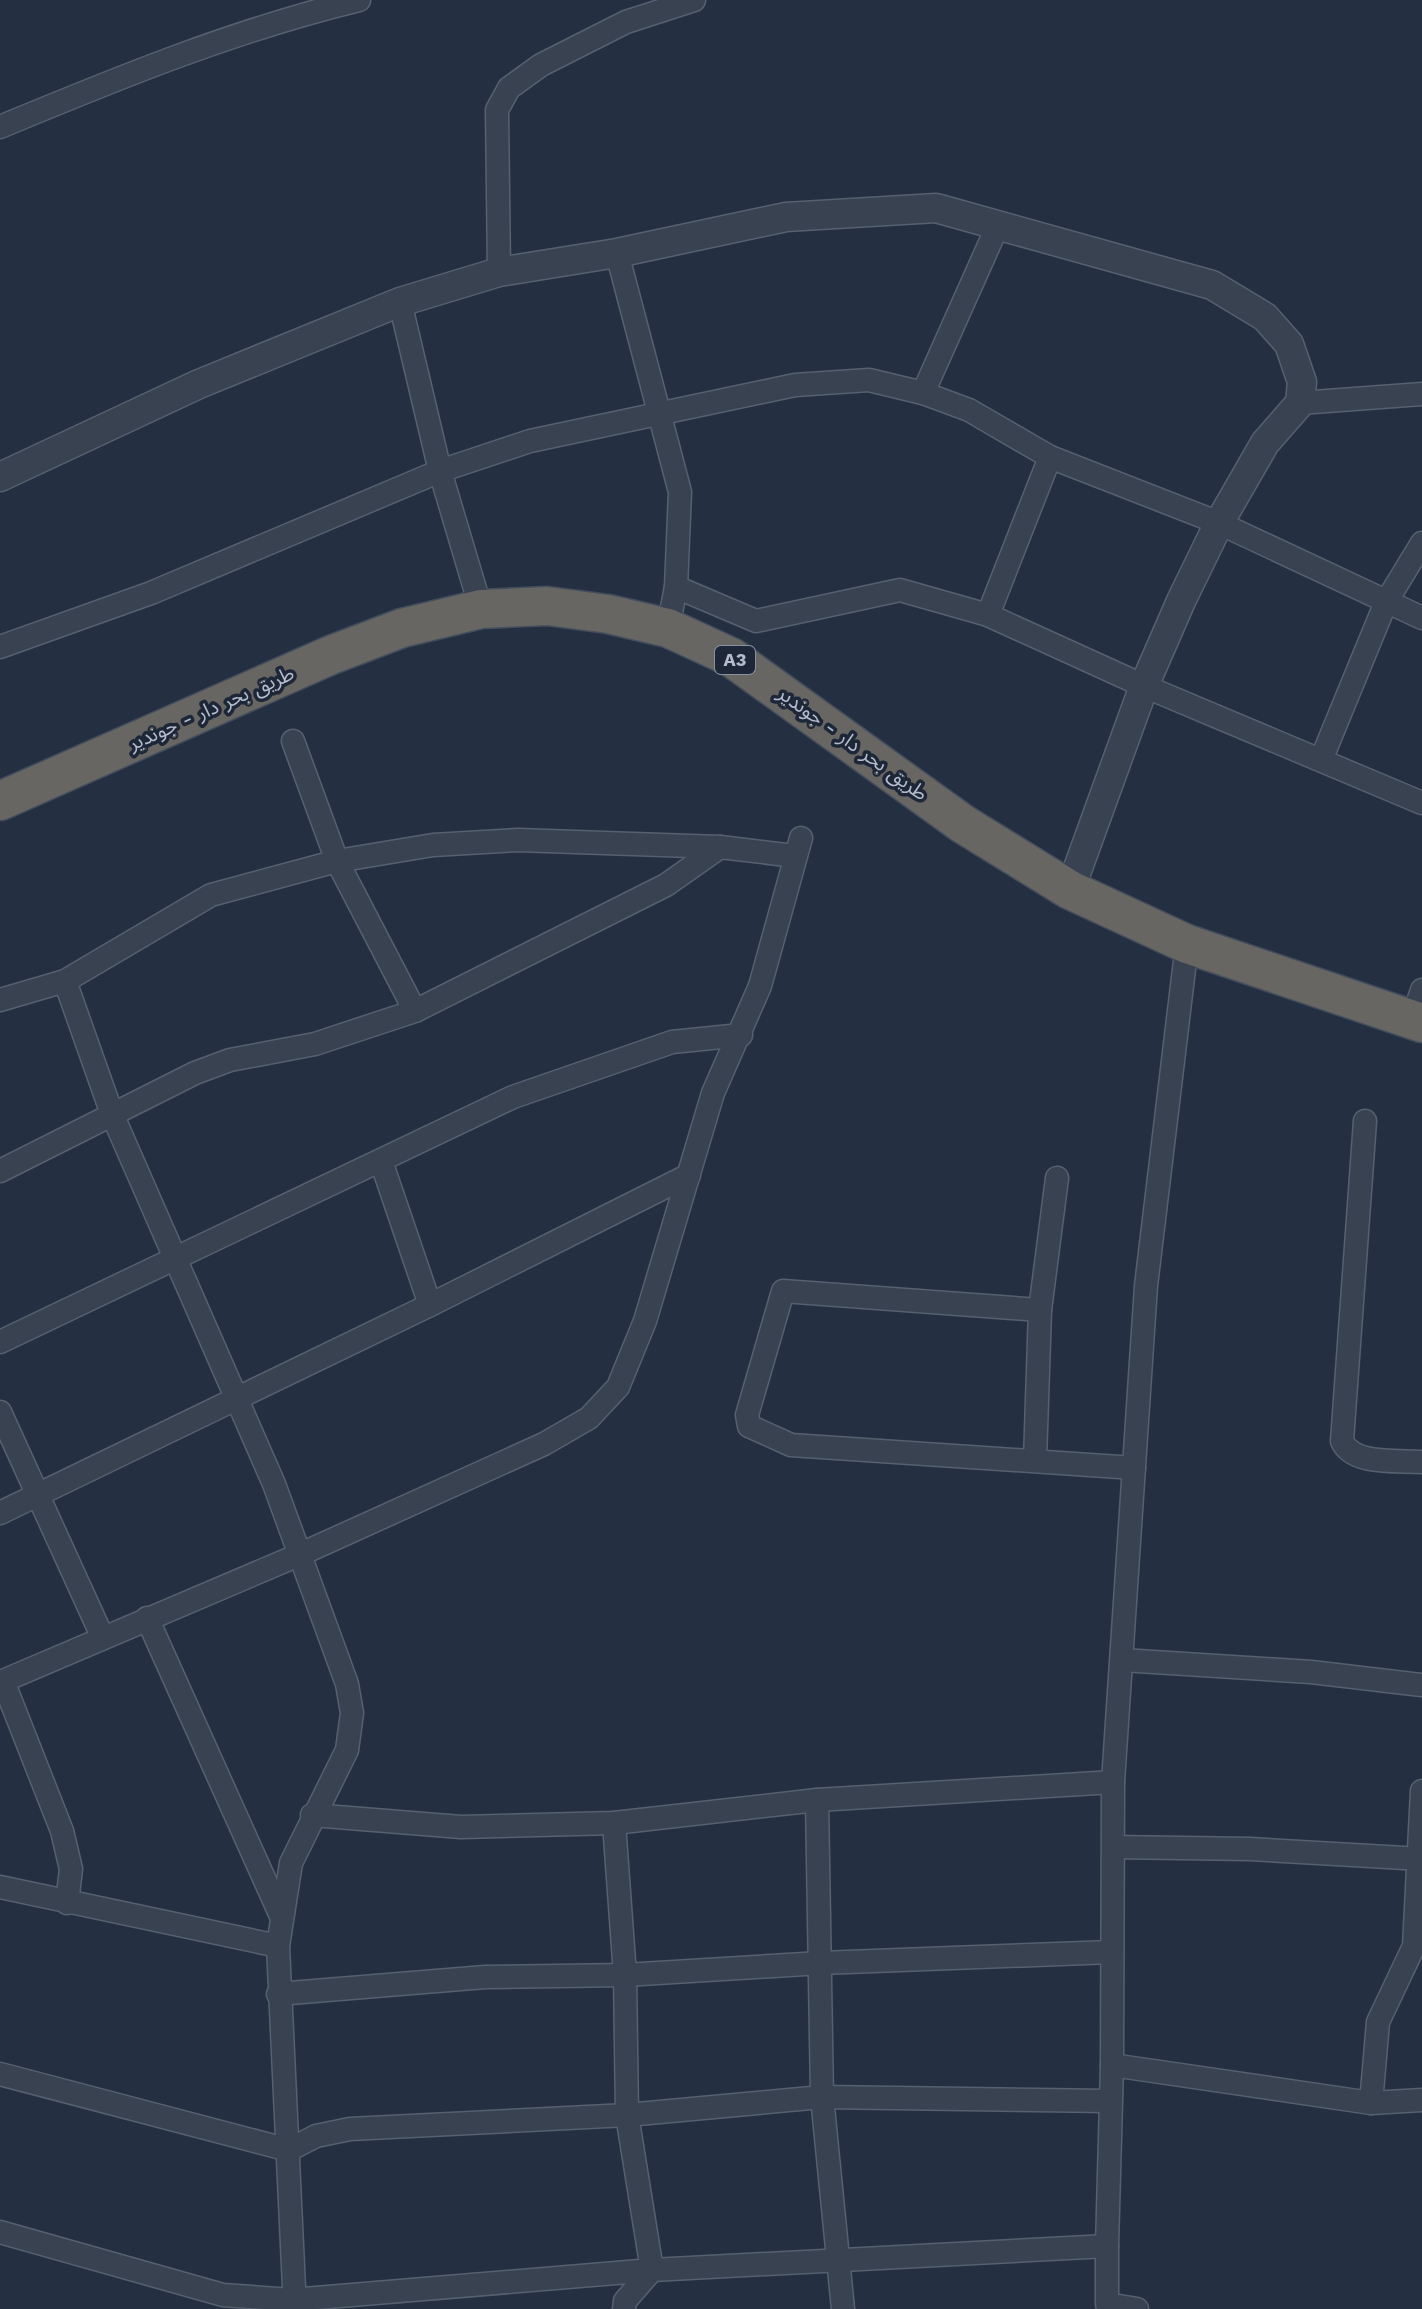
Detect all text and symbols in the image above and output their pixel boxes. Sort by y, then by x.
road number: A3 [715,646,755,674]
street label: طريق بحر دار - جوندير [123,661,298,757]
street label: طريق بحر دار - جوندير [772,680,933,806]

